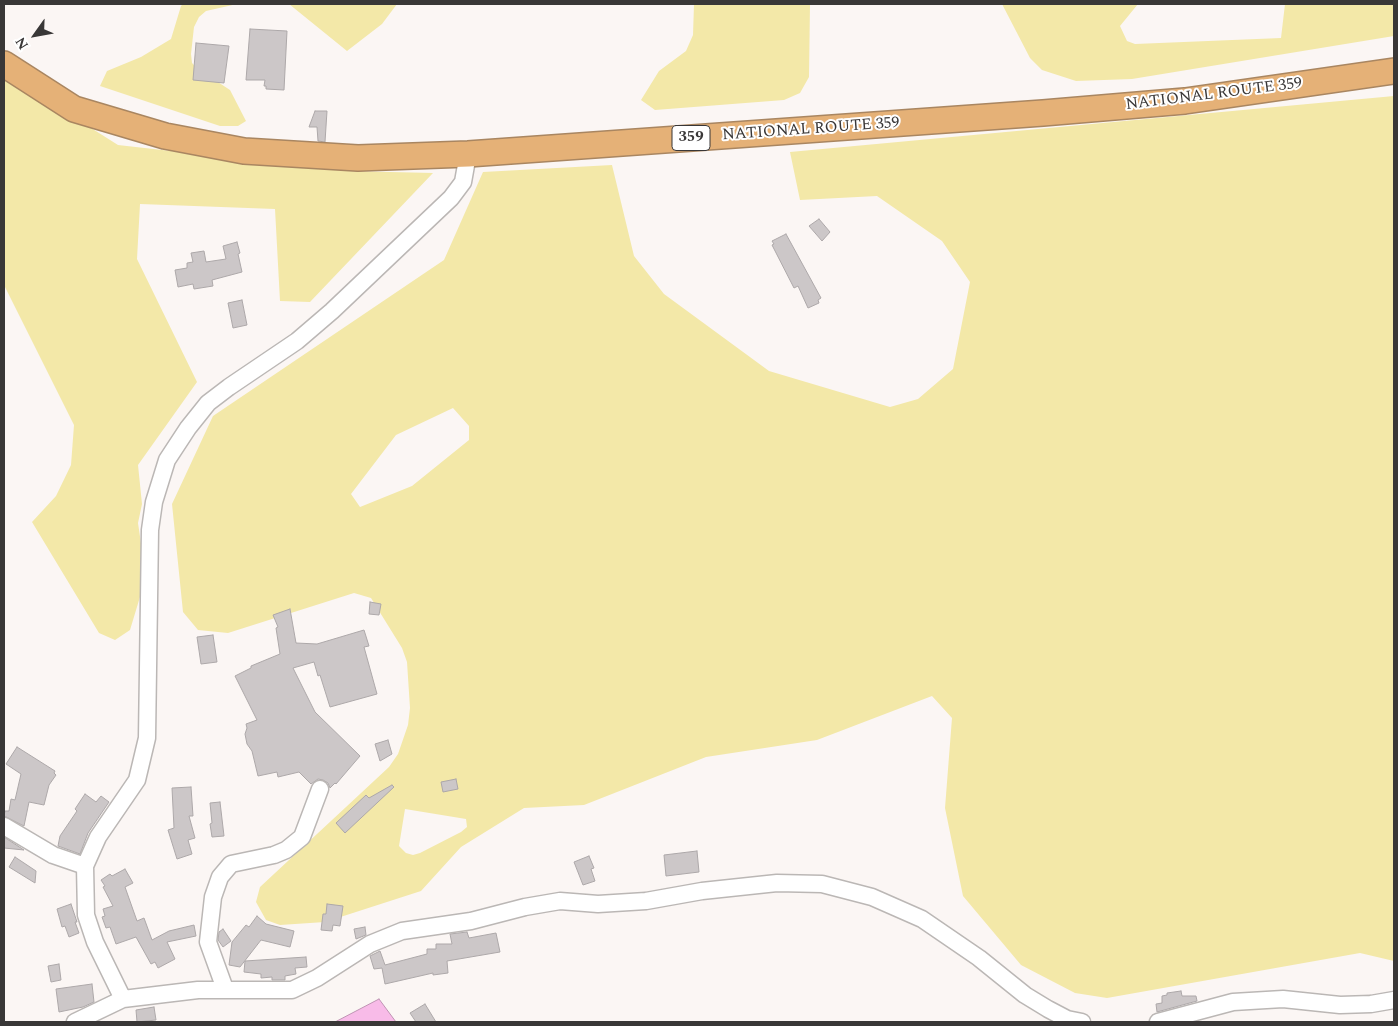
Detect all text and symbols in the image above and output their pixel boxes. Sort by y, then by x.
north arrow [10,10,60,60]
text: N [10,33,34,54]
street label: NATIONAL ROUTE 359 [1125,75,1303,115]
street label: NATIONAL ROUTE 359 [722,114,900,146]
road number: 359 [672,126,710,150]

